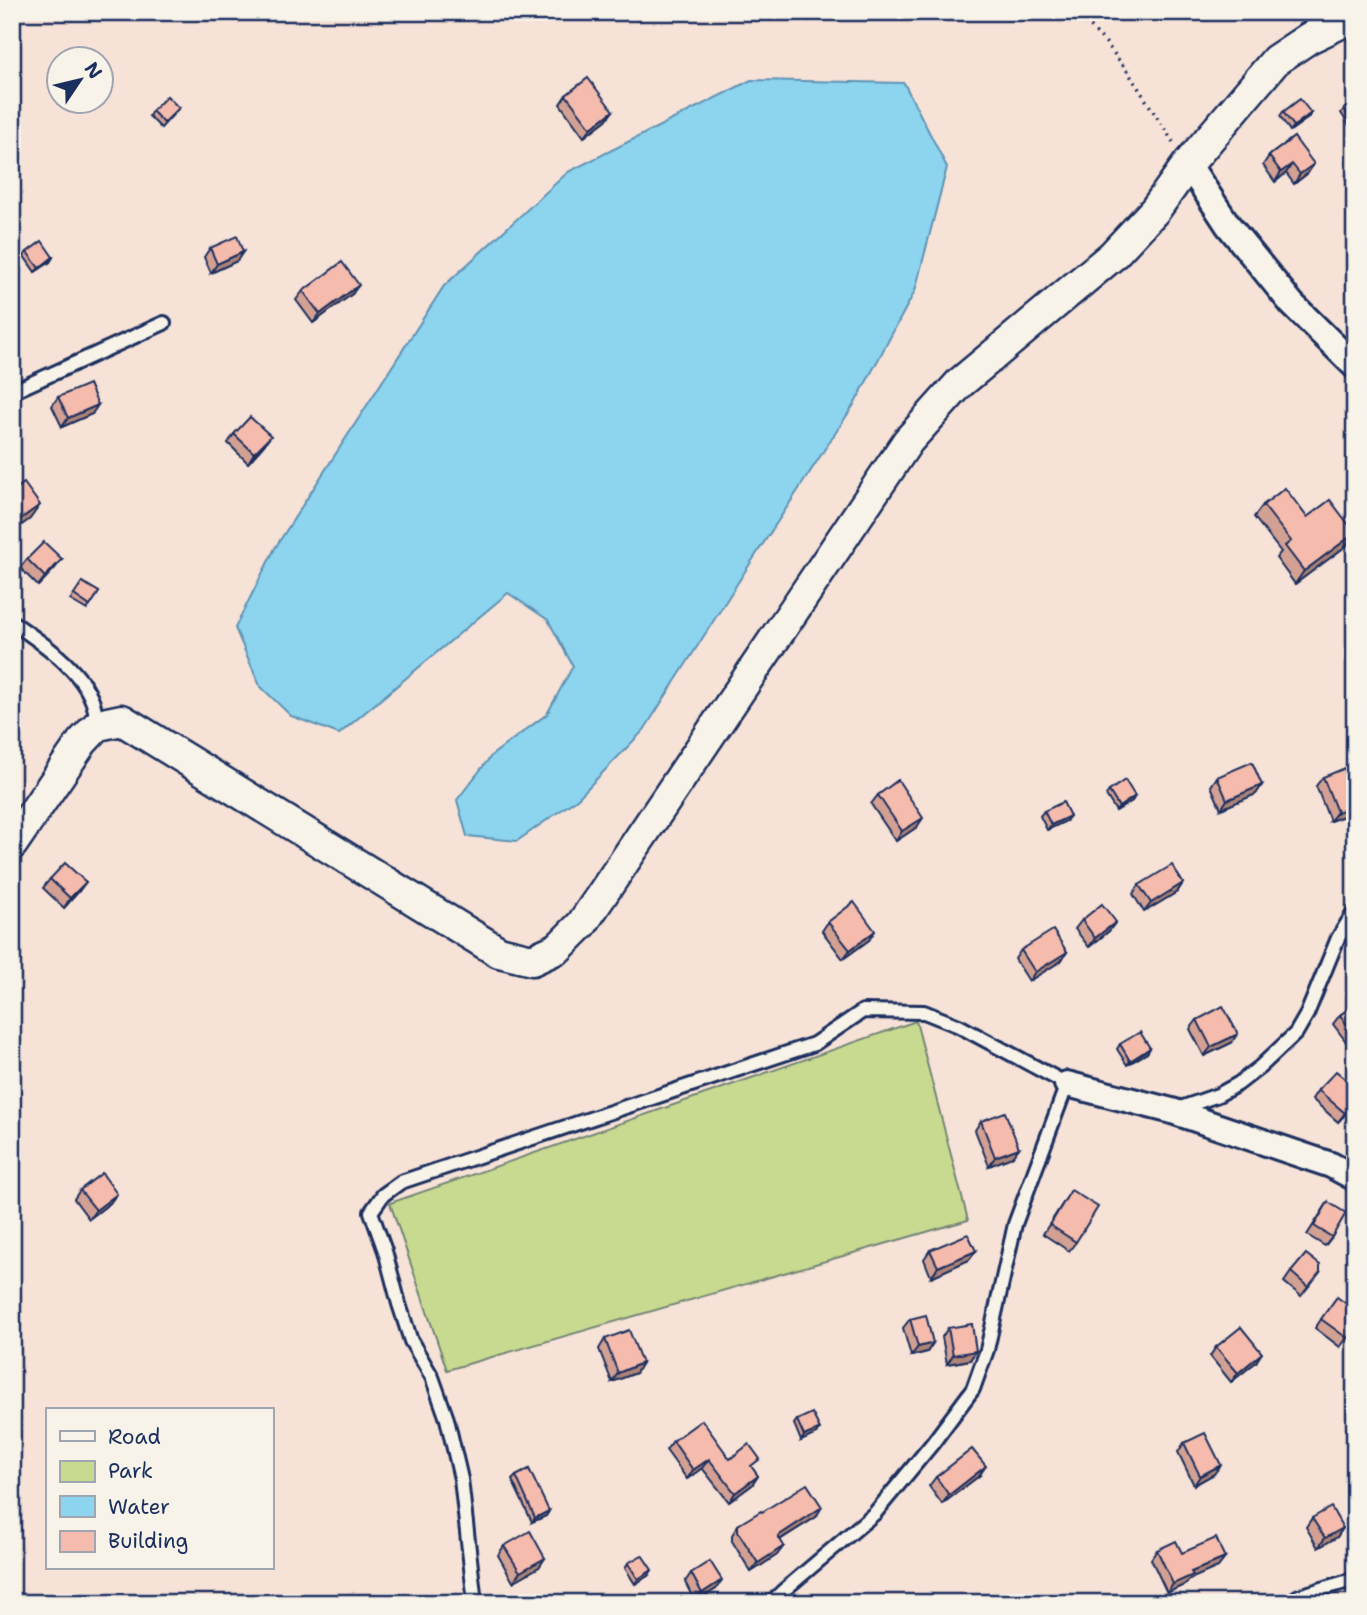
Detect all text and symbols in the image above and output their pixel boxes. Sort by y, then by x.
north arrow [46,46,116,116]
text: N [79,57,108,84]
legend [46,1408,273,1570]
text: Road [108,1423,161,1451]
text: Park [108,1457,153,1485]
text: Water [108,1493,170,1521]
text: Building [108,1527,188,1555]

